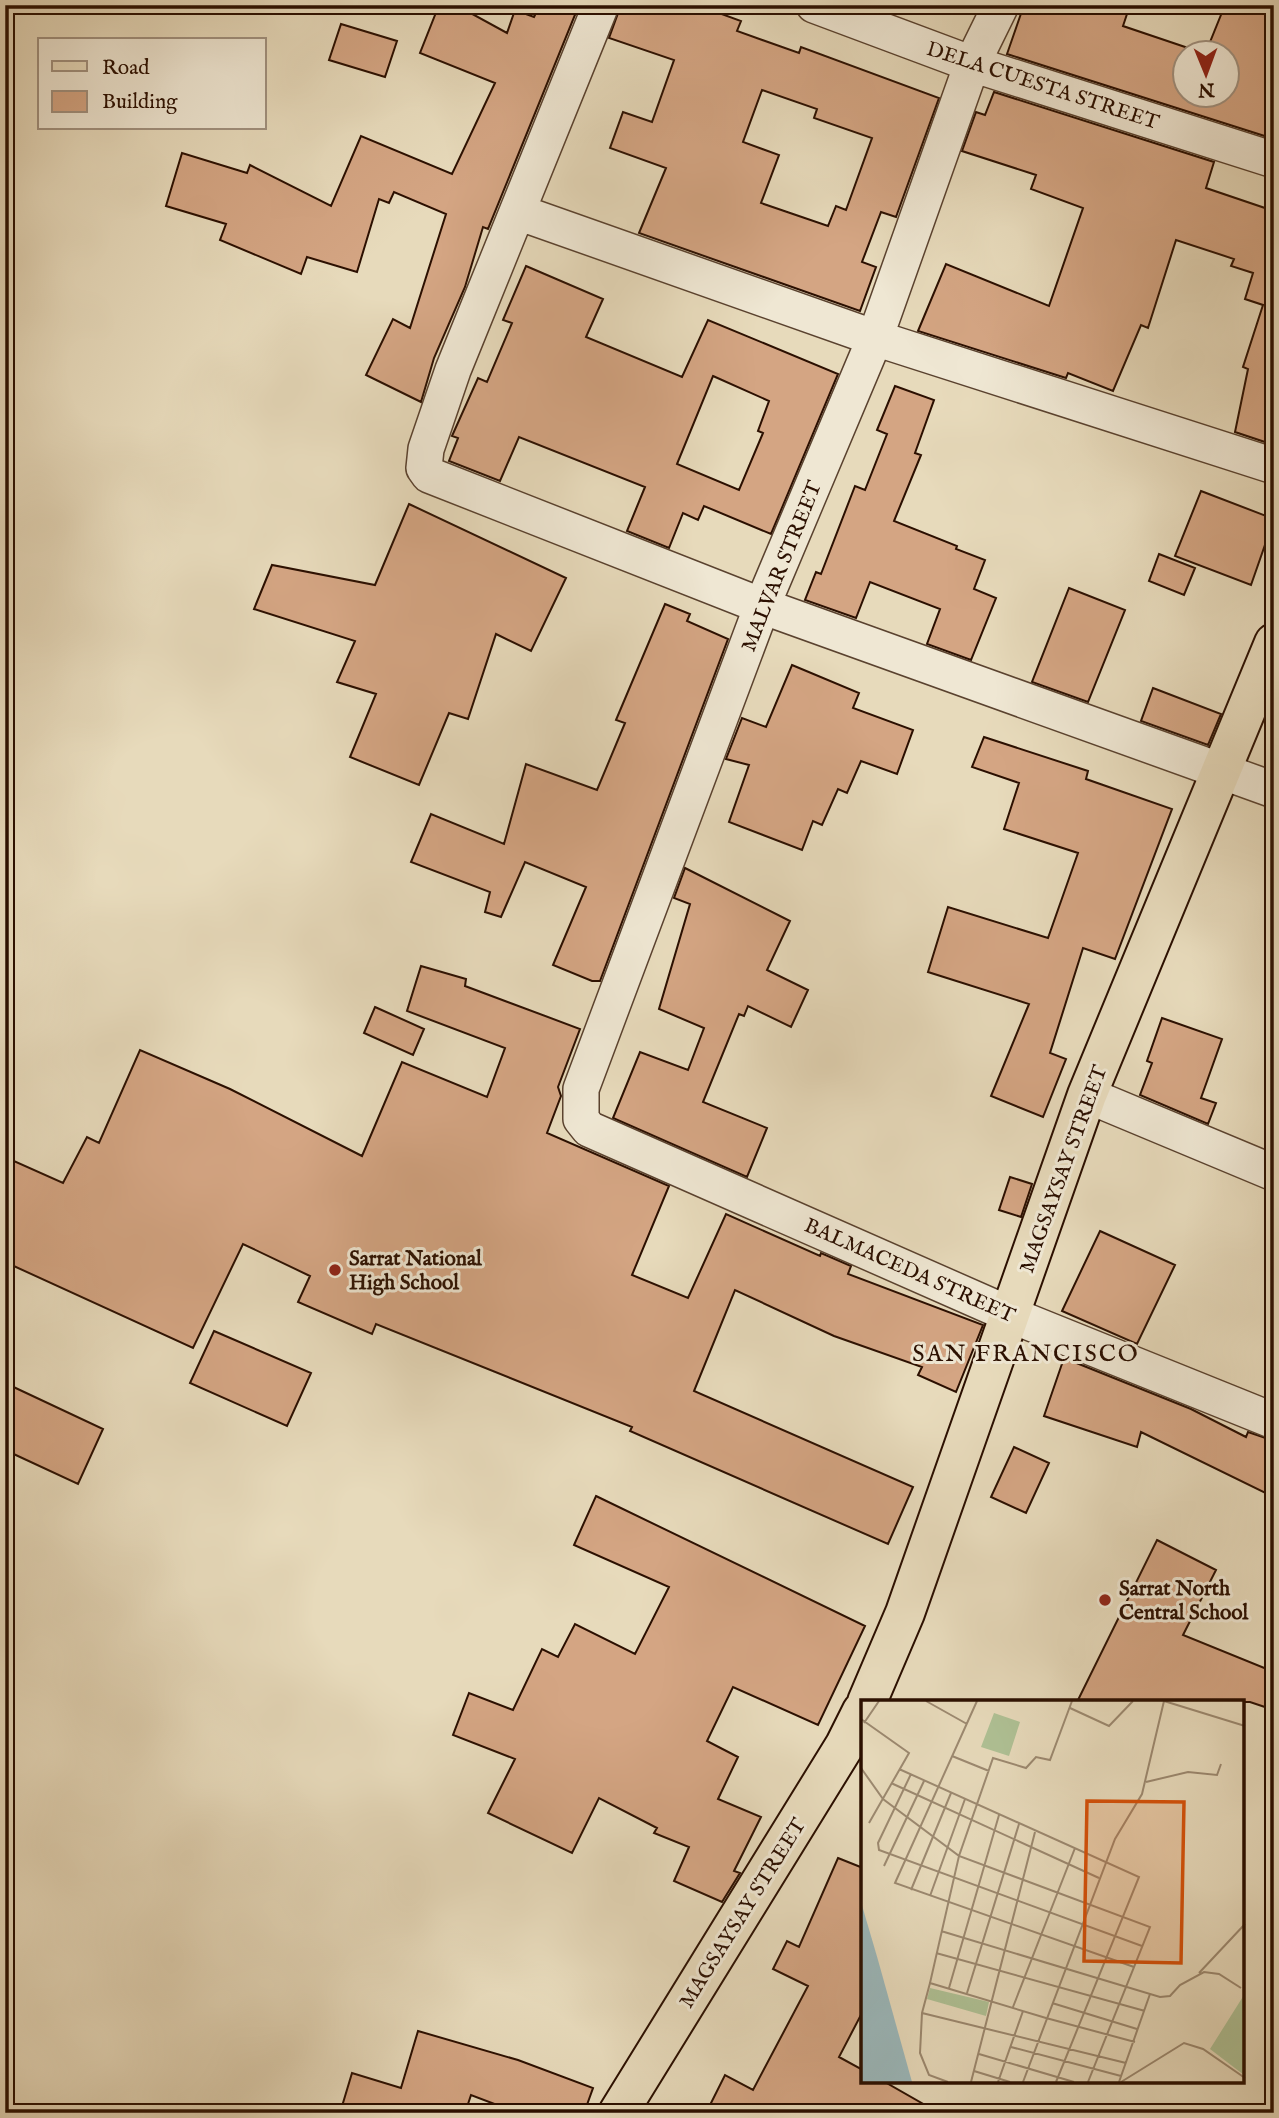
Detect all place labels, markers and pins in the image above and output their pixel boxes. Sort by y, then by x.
place label: Sarrat National High School [349,1246,483,1297]
marker: Sarrat National High School [327,1262,343,1278]
place label: Sarrat North Central School [1119,1576,1250,1627]
marker: Sarrat North Central School [1097,1592,1113,1608]

